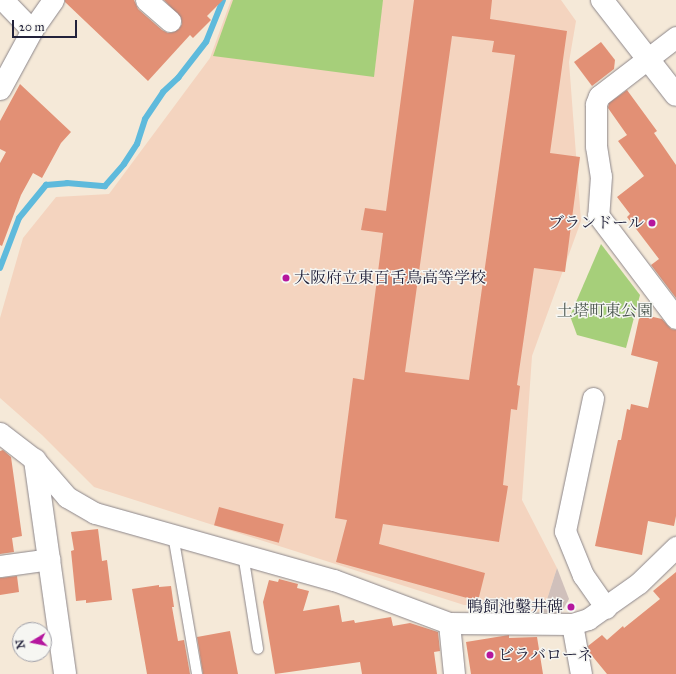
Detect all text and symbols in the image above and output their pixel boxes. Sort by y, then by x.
scale bar [14,12,79,38]
text: 20 m [19,20,45,34]
place label: ブランドール [548,213,644,233]
marker: ブランドール [647,218,657,228]
place label: 大阪府立東百舌鳥高等学校 [294,268,486,288]
marker: 大阪府立東百舌鳥高等学校 [281,273,291,283]
park label: 土塔町東公園 [557,301,653,321]
place label: 鴨飼池鑿井碑 [467,597,563,617]
marker: 鴨飼池鑿井碑 [566,602,576,612]
north arrow [12,622,52,662]
text: N [13,638,28,650]
place label: ビラバローネ [498,645,594,665]
marker: ビラバローネ [485,650,495,660]

